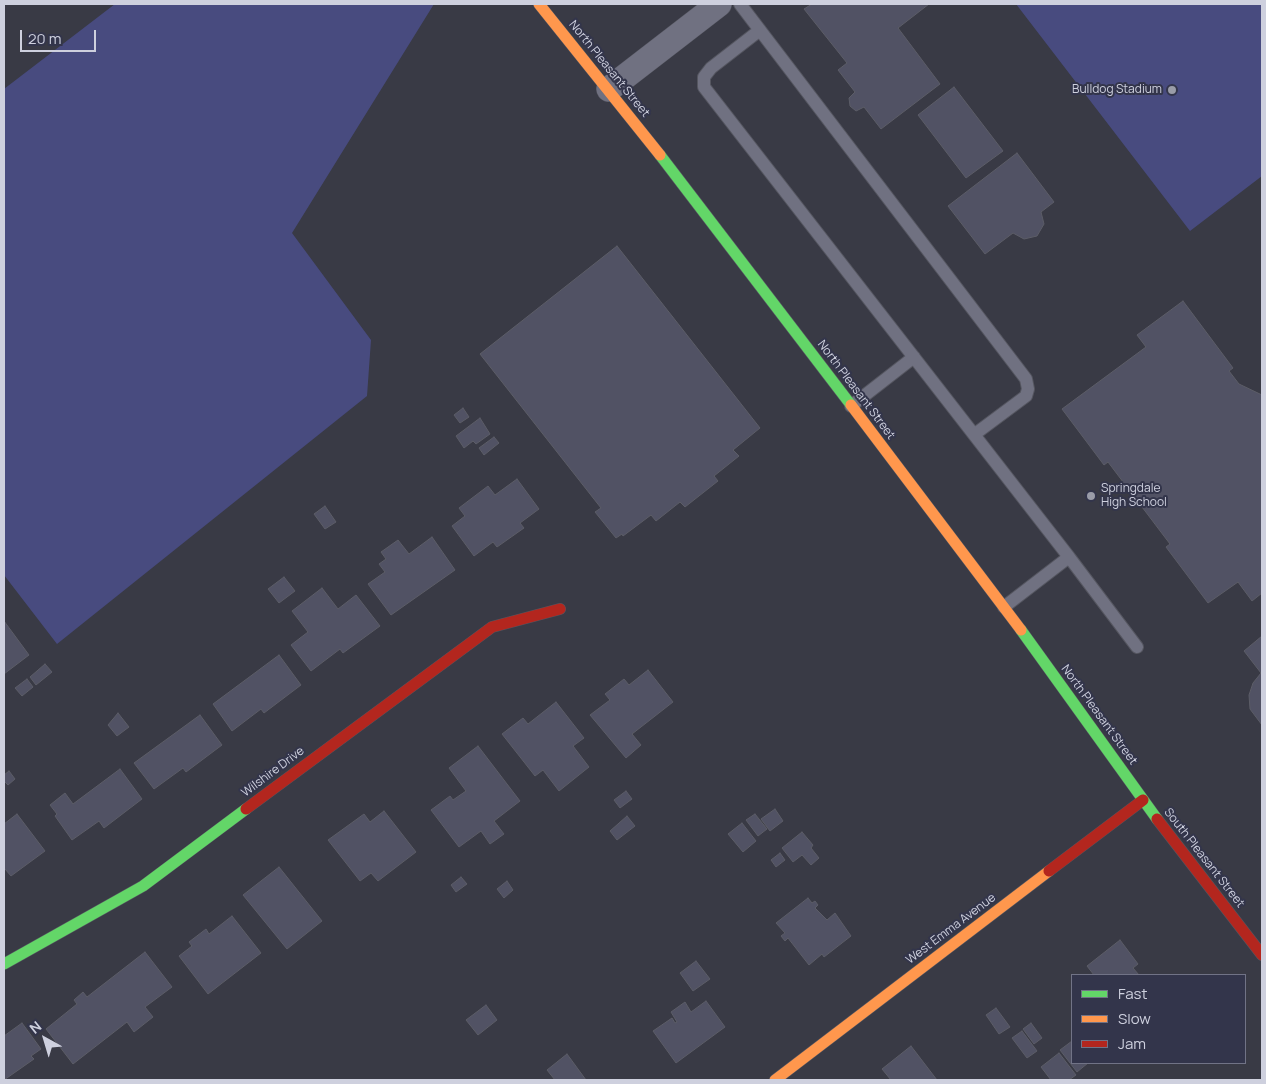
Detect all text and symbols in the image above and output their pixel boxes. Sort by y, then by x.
street label: North Pleasant Street [566,18,652,120]
scale bar [22,20,99,52]
text: 20 m [28,28,61,49]
place label: Bulldog Stadium [1072,83,1162,97]
marker: Bulldog Stadium [1166,84,1178,96]
street label: North Pleasant Street [814,338,898,442]
place label: Springdale High School [1101,482,1167,510]
marker: Springdale High School [1085,490,1097,502]
street label: North Pleasant Street [1058,662,1140,768]
street label: Wilshire Drive [239,744,307,800]
street label: South Pleasant Street [1161,805,1247,911]
street label: West Emma Avenue [903,891,999,967]
legend [1071,974,1246,1064]
text: Fast [1118,983,1147,1004]
text: Slow [1118,1008,1151,1029]
north arrow [20,1014,70,1064]
text: N [25,1016,45,1038]
text: Jam [1118,1033,1146,1054]

